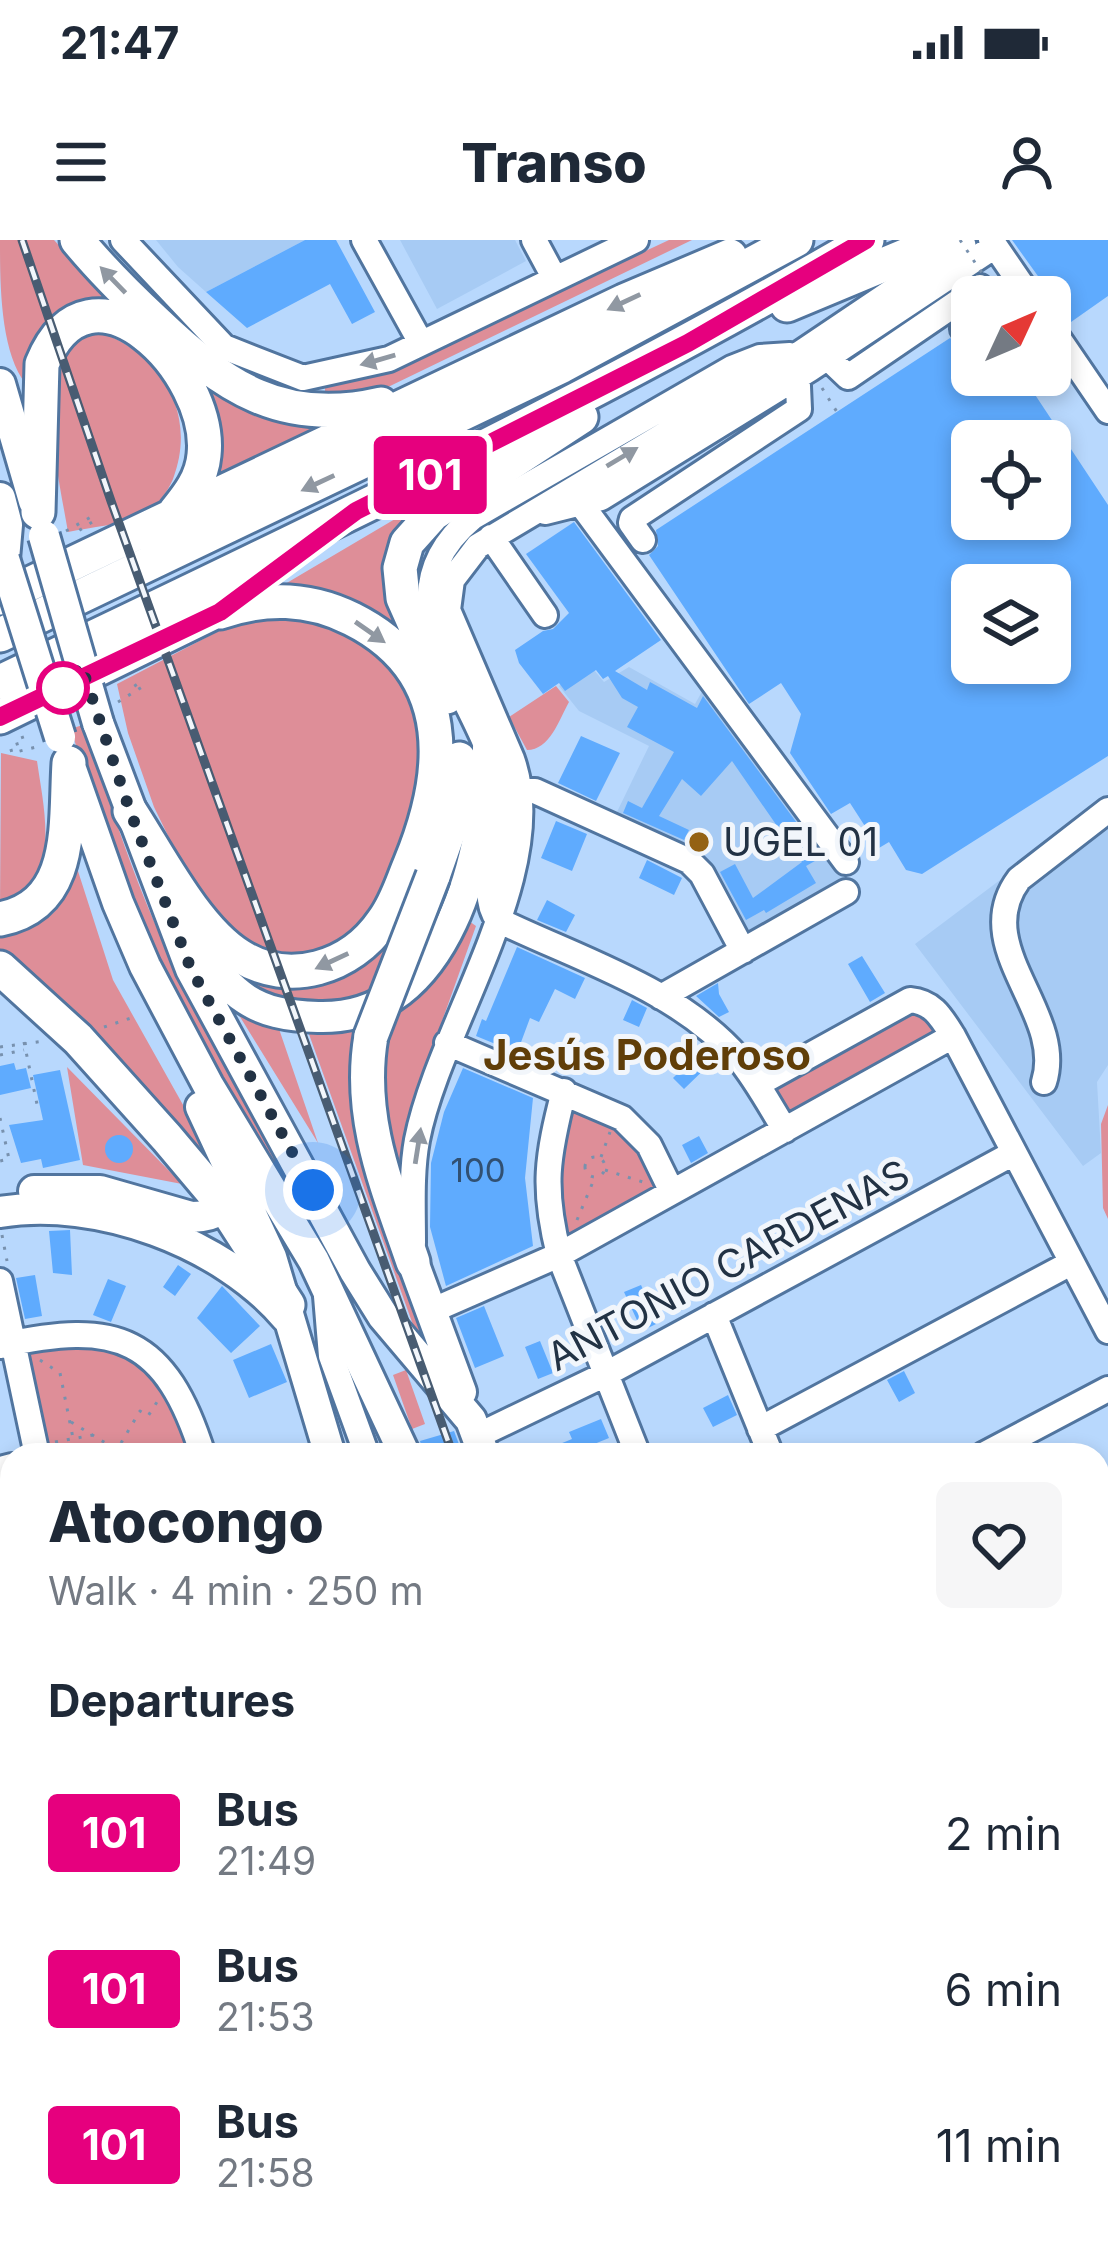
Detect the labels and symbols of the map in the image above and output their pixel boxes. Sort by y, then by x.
one-way arrow [100,266,128,295]
north arrow [951,276,1071,396]
one-way arrow [606,292,641,312]
one-way arrow [359,352,396,370]
line badge: 101 [361,436,499,514]
one-way arrow [605,447,638,469]
one-way arrow [300,473,335,493]
one-way arrow [354,620,386,643]
unlabelled marker [38,663,88,713]
place label: UGEL 01 [723,818,878,865]
marker: UGEL 01 [686,829,712,855]
one-way arrow [314,952,349,972]
district label: Jesús Poderoso [483,1029,811,1080]
one-way arrow [409,1127,428,1164]
street label: ANTONIO CARDENAS [539,1149,917,1380]
house number: 100 [450,1150,506,1190]
your location [283,1160,343,1220]

